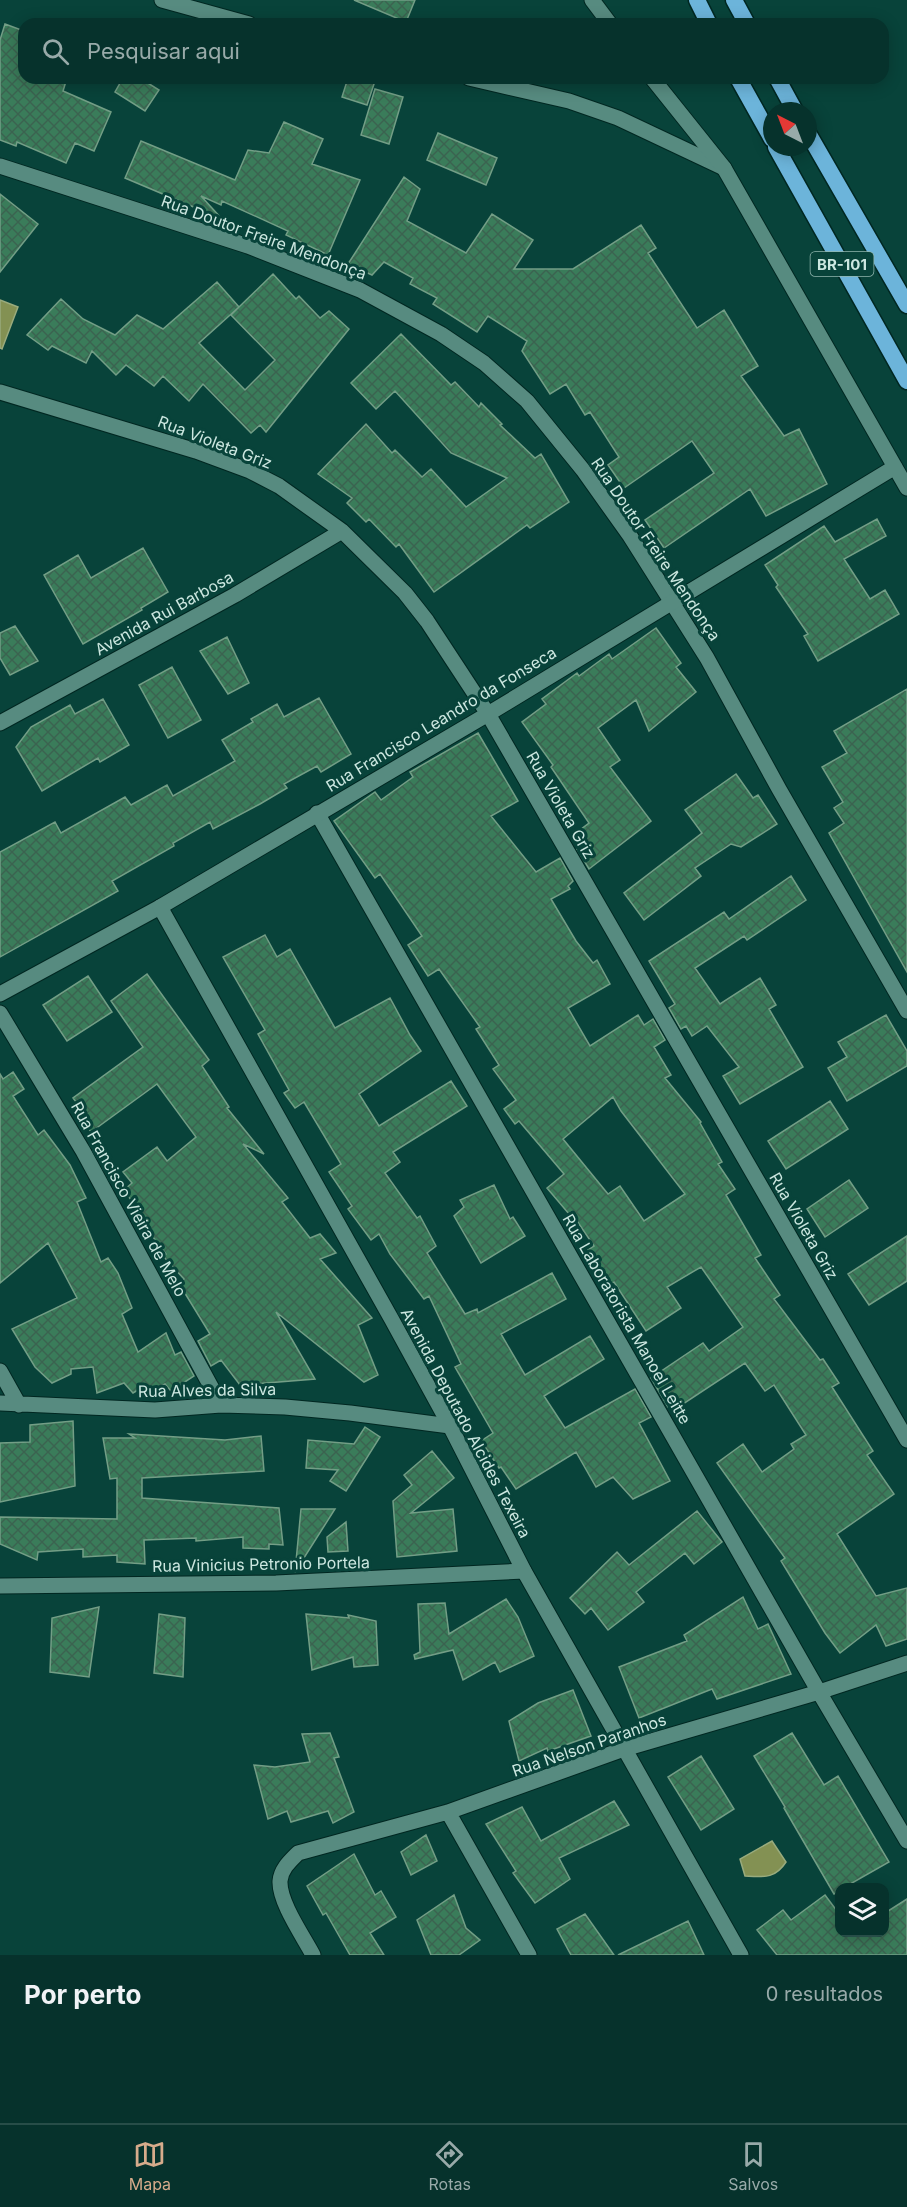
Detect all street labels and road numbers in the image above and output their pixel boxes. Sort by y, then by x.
street label: Rua Doutor Freire Mendonça [159,191,369,283]
road number: BR-101 [810,252,874,276]
street label: Rua Violeta Griz [155,411,275,473]
street label: Rua Doutor Freire Mendonça [587,453,725,645]
street label: Avenida Rui Barbosa [91,567,237,659]
street label: Rua Francisco Leandro da Fonseca [322,642,560,796]
street label: Rua Violeta Griz [522,748,600,862]
street label: Rua Francisco Vieira de Melo [67,1098,191,1300]
street label: Rua Violeta Griz [765,1169,843,1283]
street label: Rua Laboratorista Manoel Leitte [558,1210,696,1428]
street label: Avenida Deputado Alcides Texeira [397,1305,535,1541]
street label: Rua Alves da Silva [138,1379,276,1401]
street label: Rua Vinicius Petronio Portela [152,1552,370,1576]
street label: Rua Nelson Paranhos [509,1709,669,1781]

